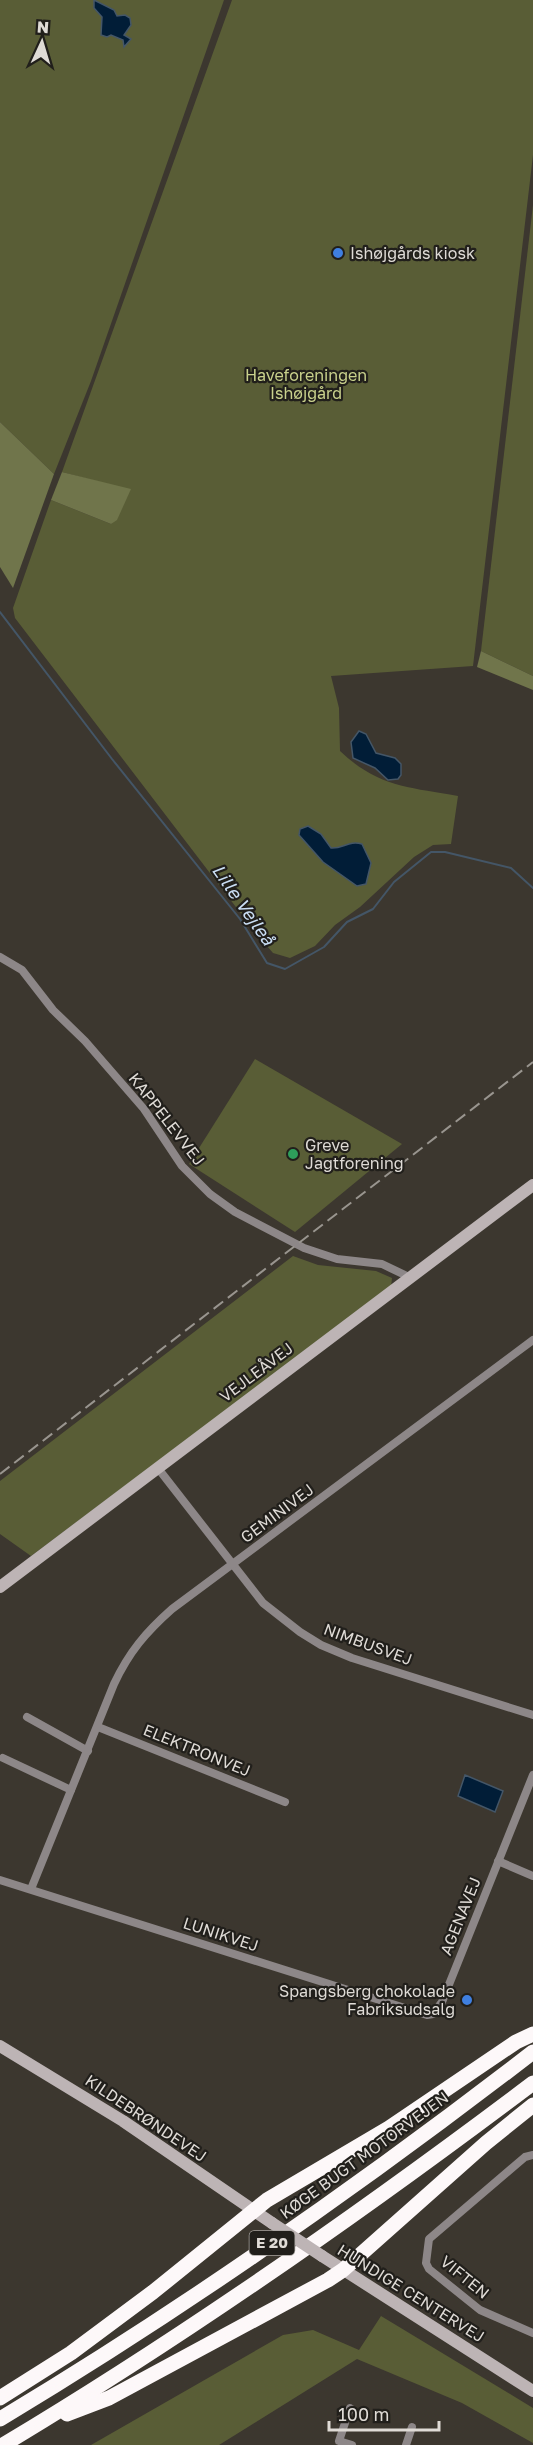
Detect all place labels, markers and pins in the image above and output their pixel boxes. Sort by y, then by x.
place label: Ishøjgårds kiosk [350,243,475,263]
marker: Ishøjgårds kiosk [331,246,345,260]
place label: Greve Jagtforening [305,1135,404,1173]
marker: Greve Jagtforening [286,1147,300,1161]
place label: Spangsberg chokolade Fabriksudsalg [279,1981,455,2019]
marker: Spangsberg chokolade Fabriksudsalg [460,1993,474,2007]

